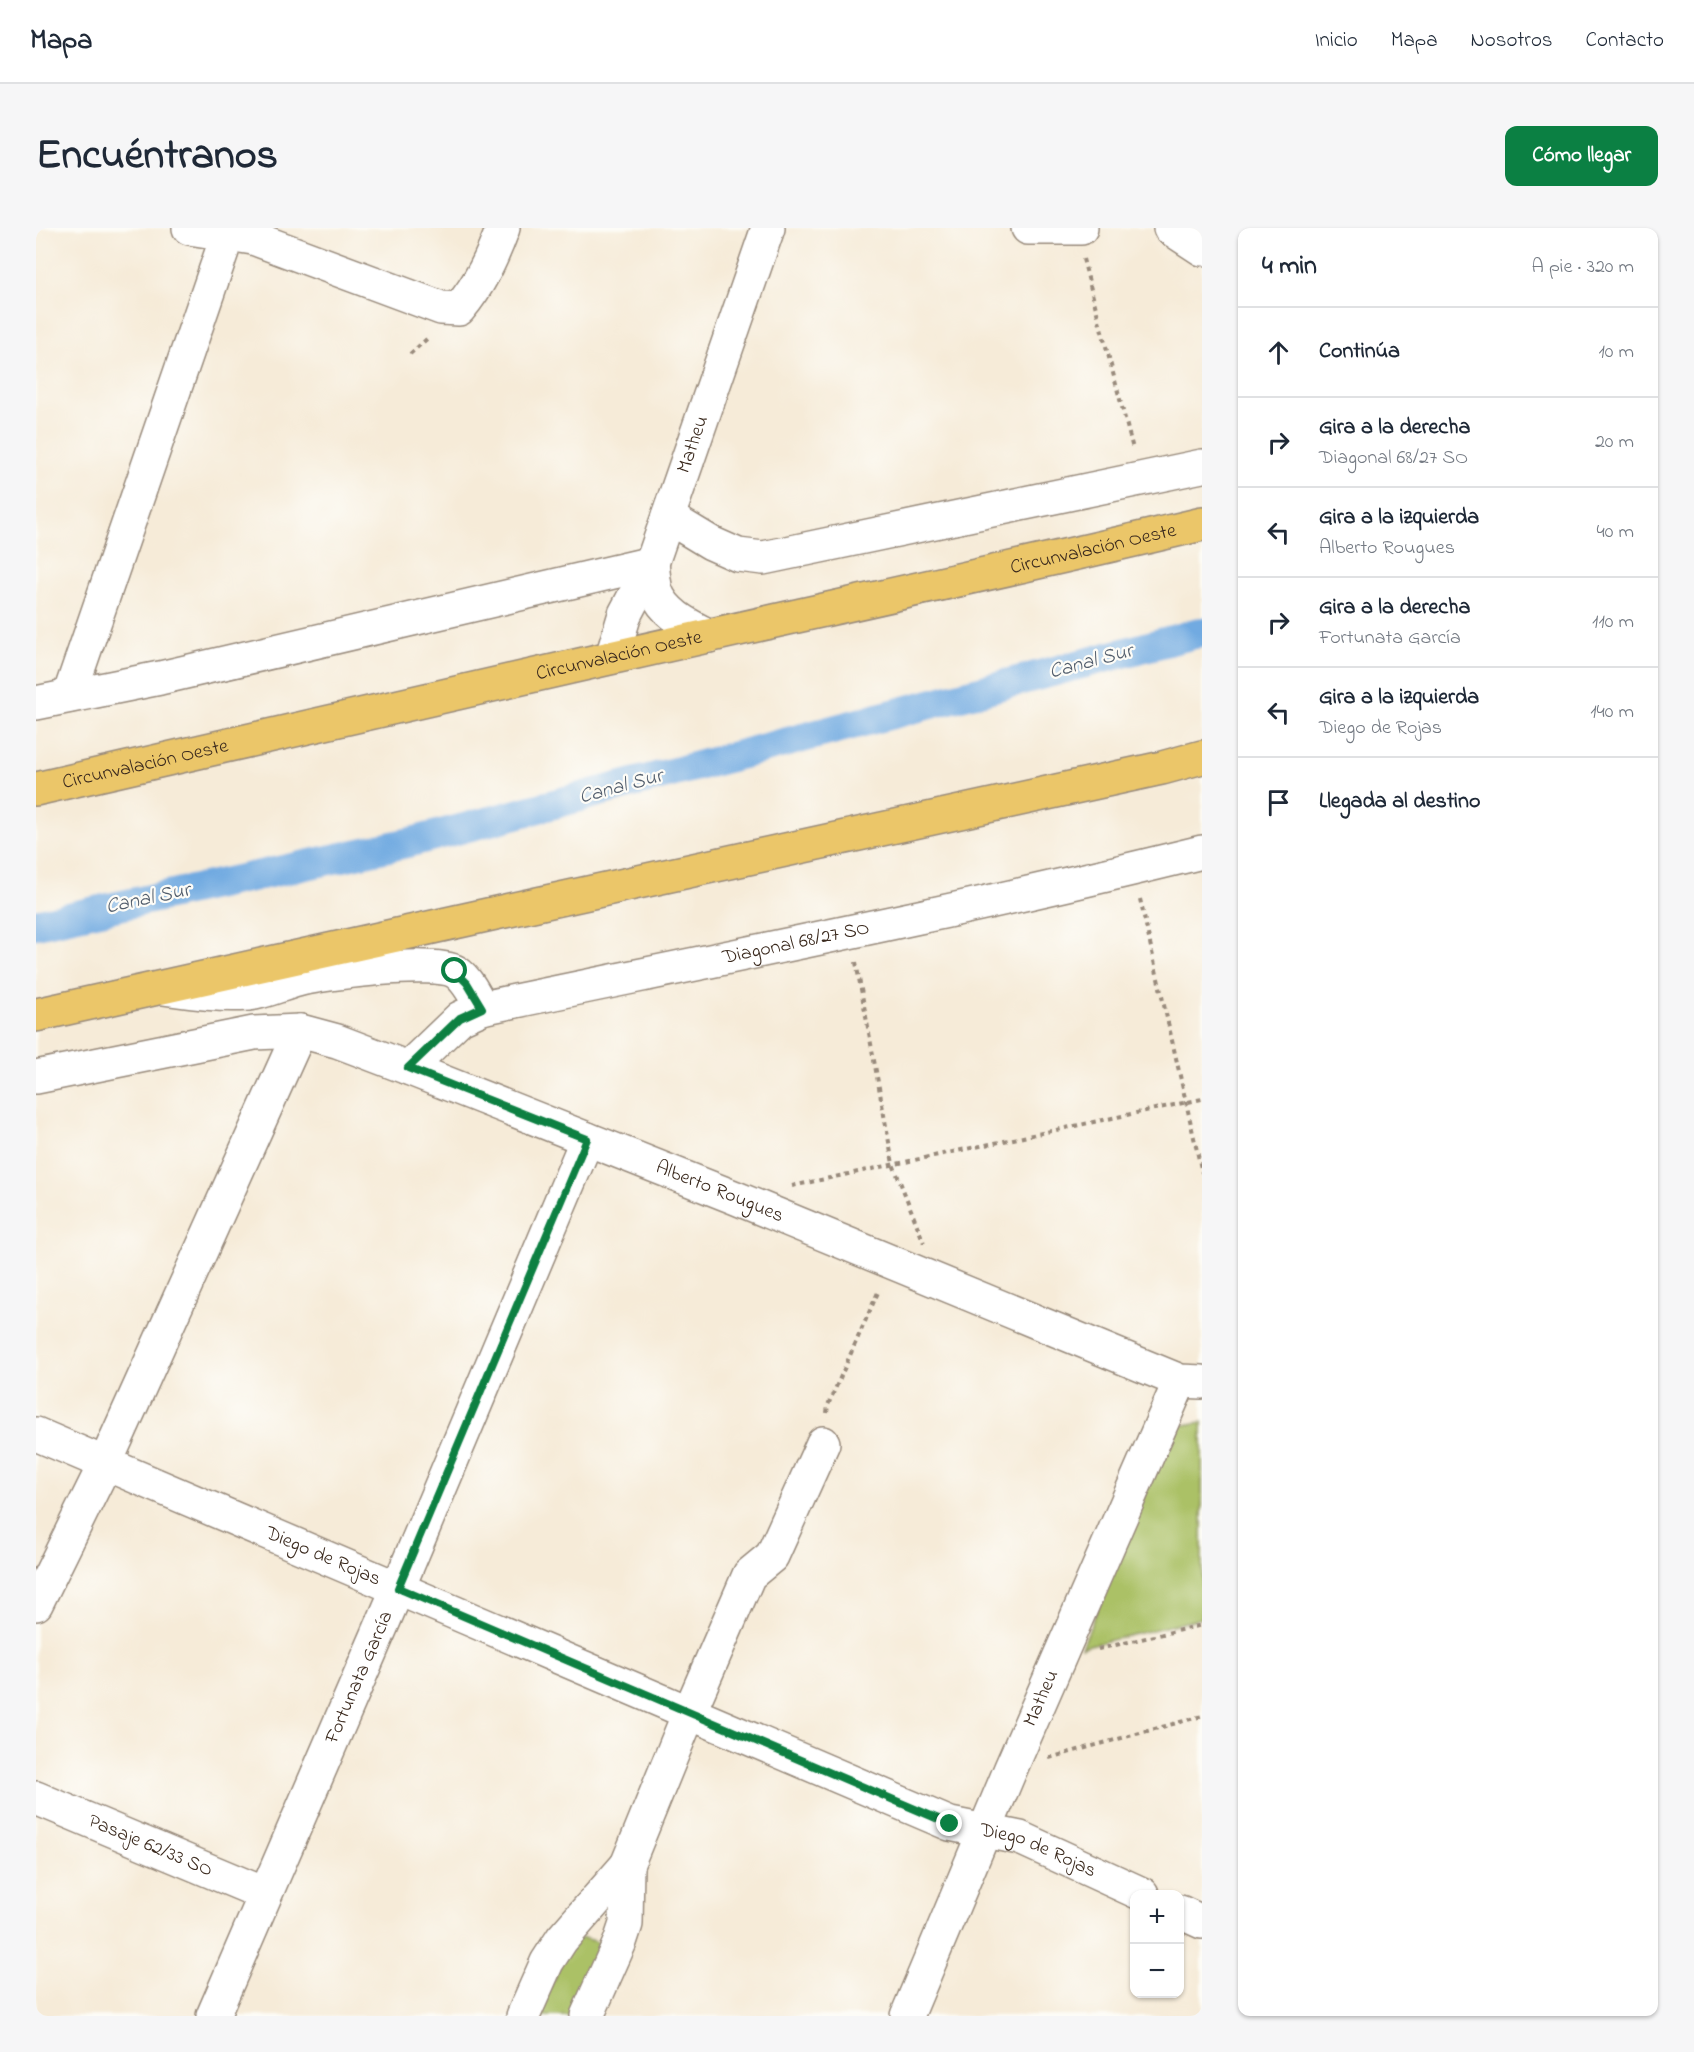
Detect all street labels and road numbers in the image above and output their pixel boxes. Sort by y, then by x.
street label: Matheu [670,412,716,477]
street label: Circunvalación Oeste [1007,516,1179,582]
street label: Circunvalación Oeste [533,623,705,689]
street label: Circunvalación Oeste [60,732,231,797]
street label: Diagonal 68/27 SO [719,914,872,973]
street label: Alberto Rougues [651,1153,788,1231]
street label: Diego de Rojas [260,1519,385,1594]
street label: Fortunata García [318,1606,401,1749]
street label: Matheu [1016,1665,1067,1731]
street label: Pasaje 62/33 SO [84,1807,217,1885]
street label: Diego de Rojas [976,1816,1101,1886]

